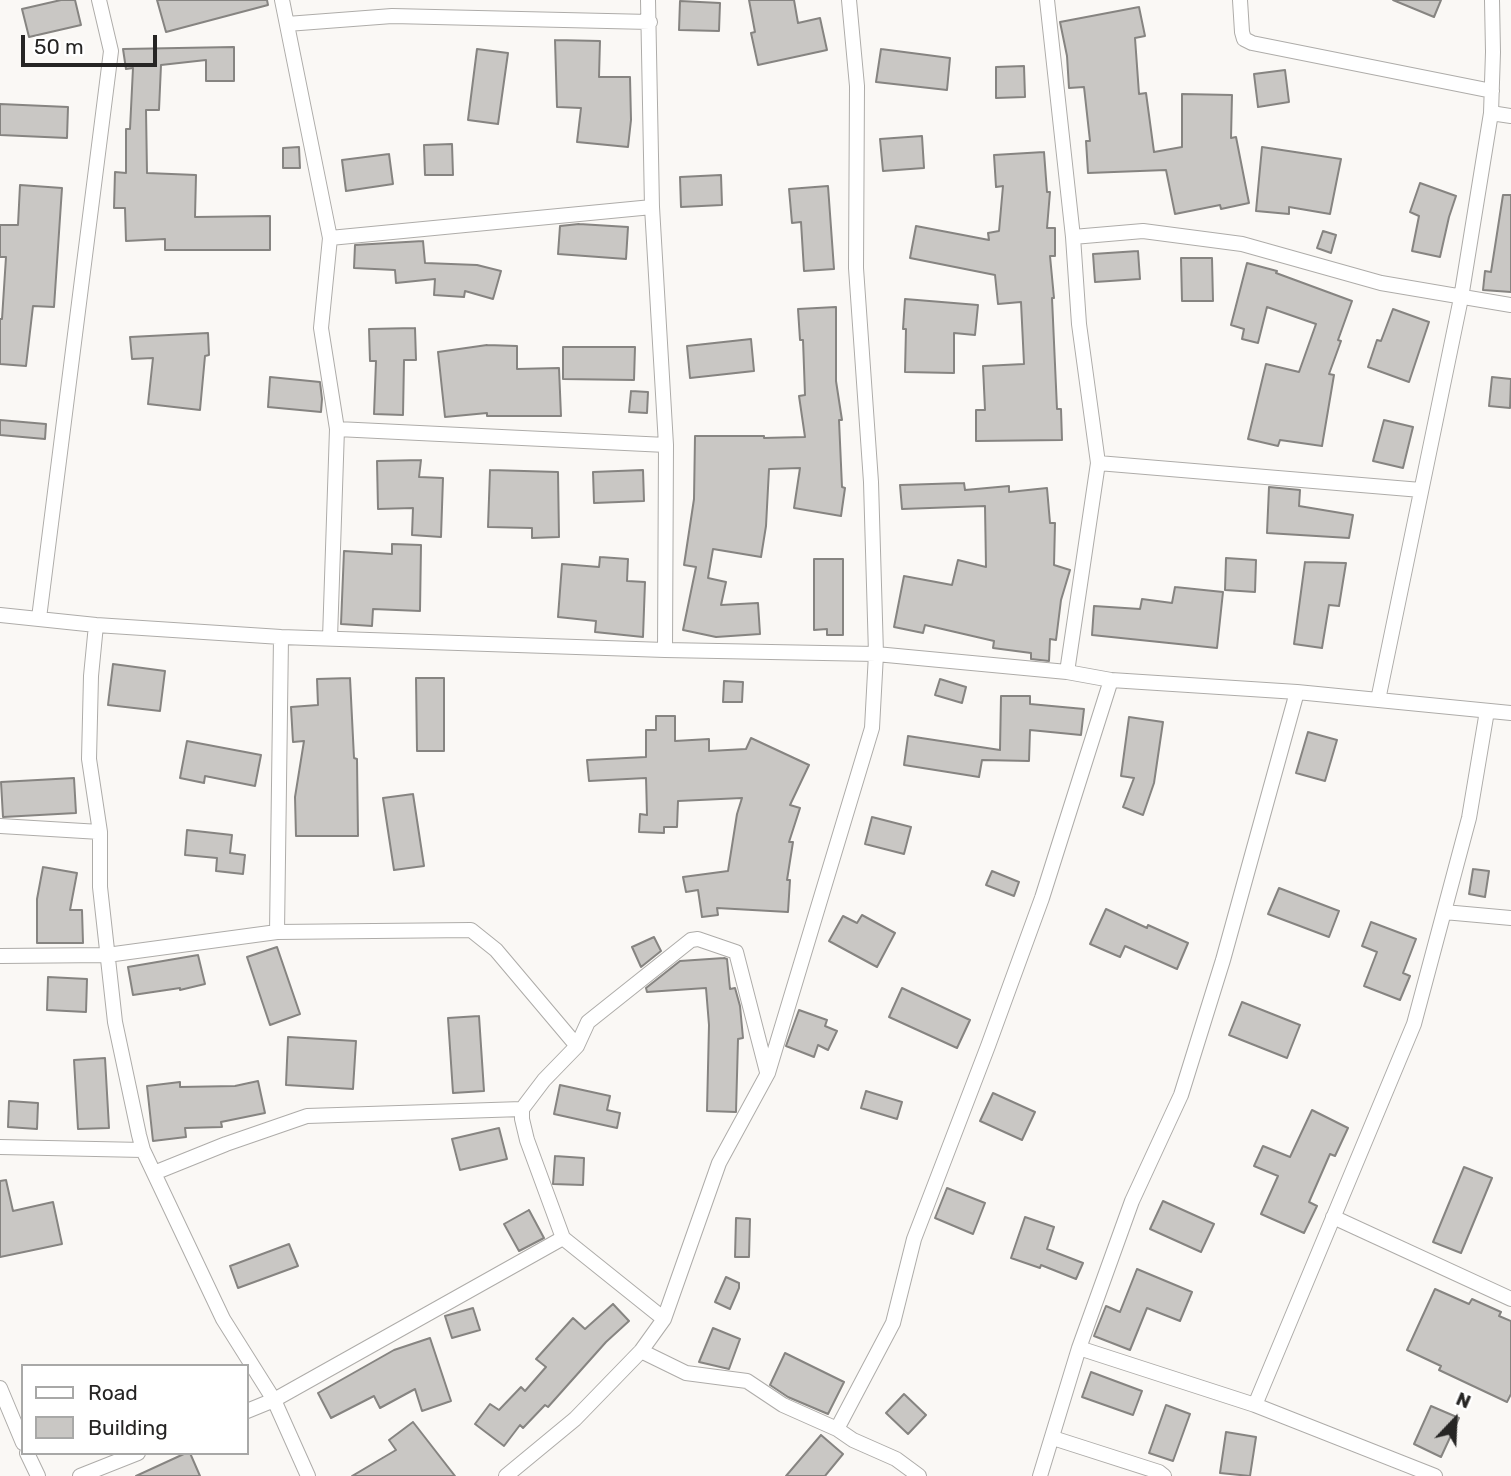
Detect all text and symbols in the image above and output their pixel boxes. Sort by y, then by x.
scale bar [24,21,161,65]
text: 50 m [34,34,84,59]
legend [21,1364,248,1455]
text: Road [88,1380,138,1405]
north arrow [1420,1385,1490,1455]
text: N [1453,1387,1474,1413]
text: Building [88,1415,168,1440]

